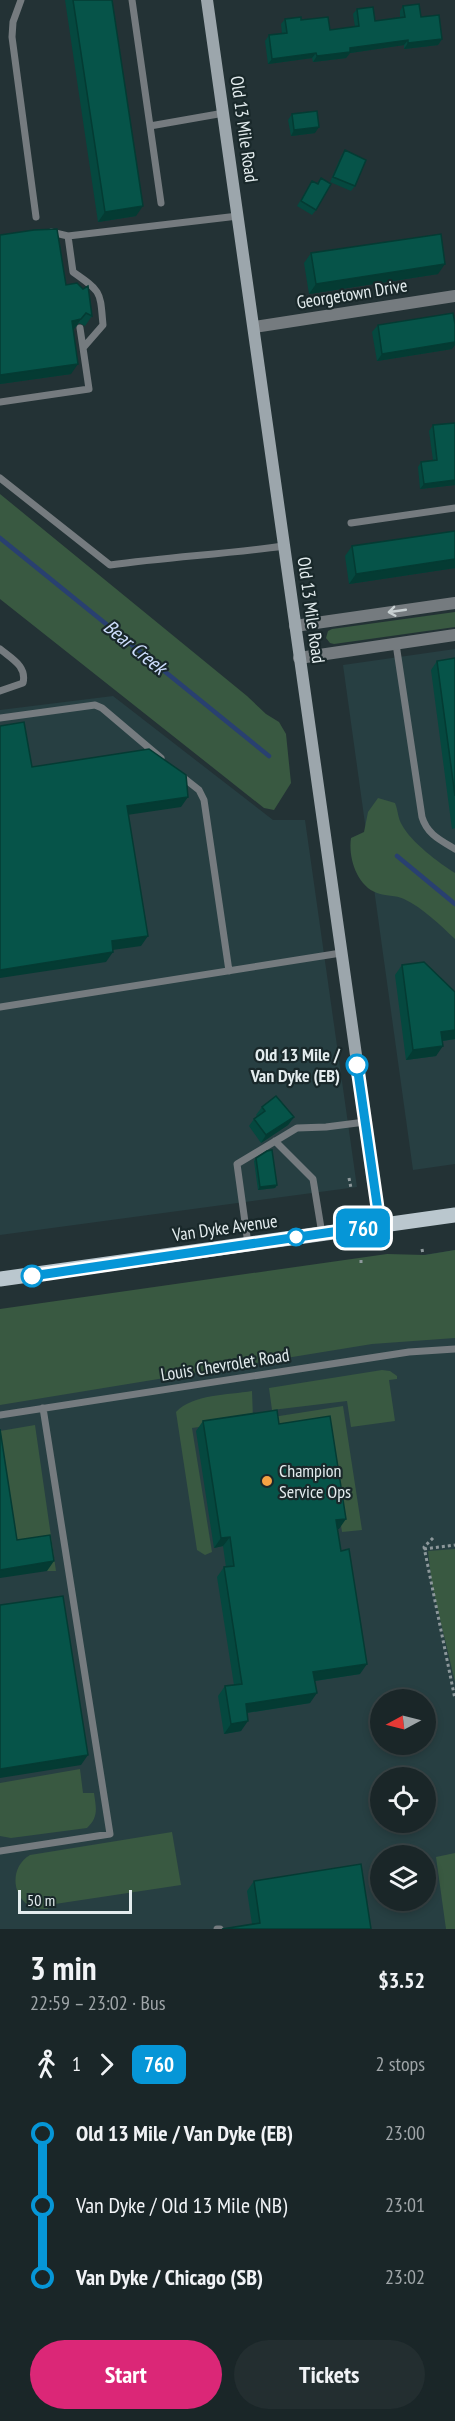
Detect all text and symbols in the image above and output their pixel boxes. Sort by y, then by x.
street label: Old 13 Mile Road [226,74,263,184]
street label: Georgetown Drive [295,273,409,314]
street label: Old 13 Mile Road [293,555,330,665]
one-way arrow [388,606,407,617]
water label: Bear Creek [98,614,174,682]
place label: Old 13 Mile / Van Dyke (EB) [250,1043,341,1087]
marker: Old 13 Mile / Van Dyke (EB) [346,1054,368,1076]
line badge: 760 [328,1208,398,1248]
street label: Van Dyke Avenue [170,1209,279,1246]
text: 760 [348,1215,378,1242]
unlabelled marker [287,1228,305,1246]
unlabelled marker [21,1265,43,1287]
street label: Louis Chevrolet Road [159,1343,291,1386]
place label: Champion Service Ops [279,1459,351,1503]
marker: Champion Service Ops [260,1474,274,1488]
north arrow [370,1689,436,1755]
map controls [370,1689,436,1911]
button: locate [370,1767,436,1833]
button: layers [370,1845,436,1911]
scale bar [18,1887,132,1914]
text: 50 m [27,1890,55,1910]
text: 3 min [30,1946,97,1989]
text: $3.52 [378,1966,425,1994]
text: 22:59 – 23:02 · Bus [30,1990,165,2016]
icon: walk [30,2048,63,2081]
icon: forward [90,2048,123,2081]
text: 1 [72,2051,81,2077]
text: 760 [144,2051,174,2078]
text: 2 stops [376,2051,425,2077]
text: Old 13 Mile / Van Dyke (EB) [76,2119,293,2147]
text: 23:00 [385,2120,425,2146]
text: Van Dyke / Old 13 Mile (NB) [76,2191,287,2219]
text: 23:01 [385,2192,425,2218]
text: Van Dyke / Chicago (SB) [76,2263,263,2291]
text: 23:02 [385,2264,425,2290]
button: Start [30,2340,222,2409]
button: Tickets [234,2340,425,2409]

